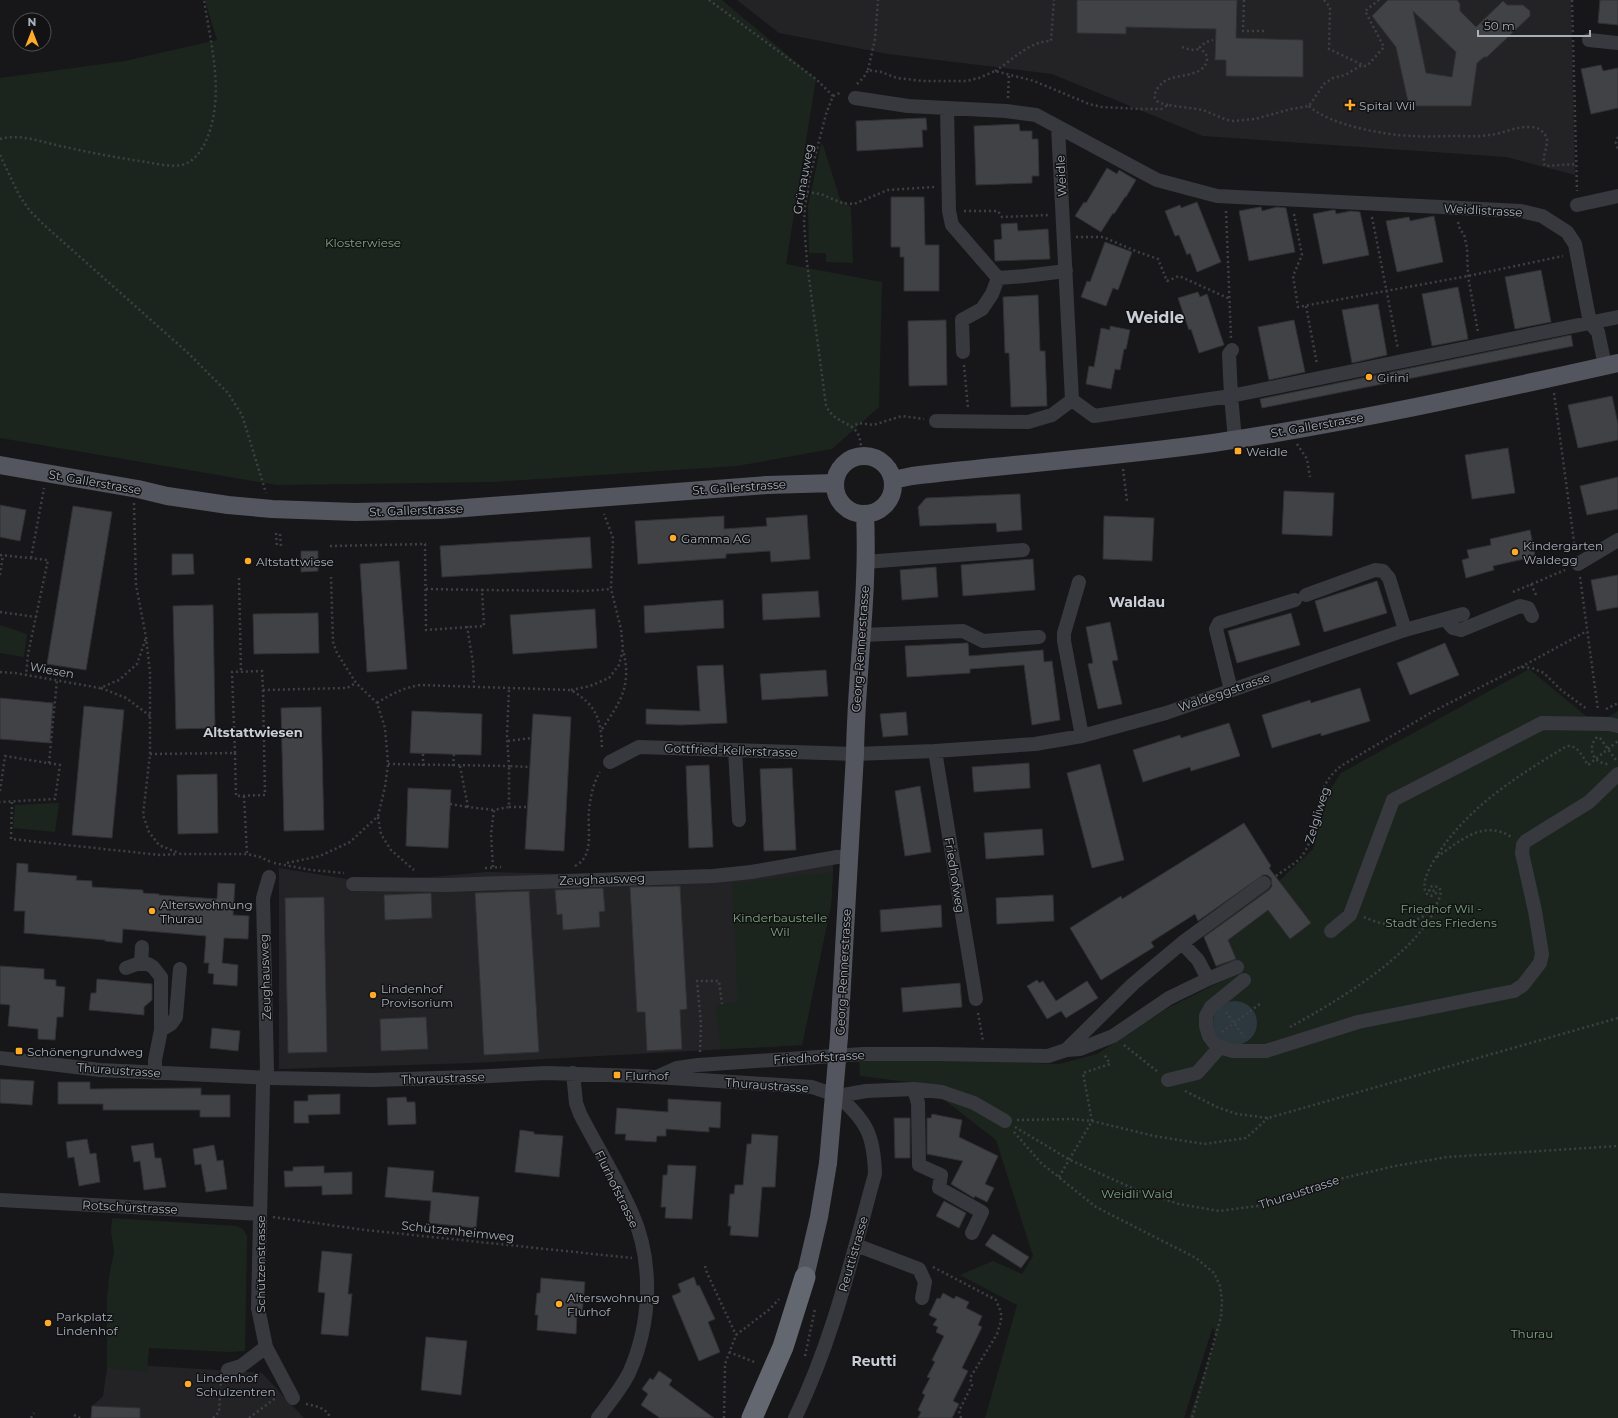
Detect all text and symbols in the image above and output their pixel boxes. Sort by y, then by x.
north arrow [12,12,52,52]
scale bar [1478,12,1590,38]
text: N [28,15,36,29]
text: 50 m [1484,18,1515,33]
place label: Spital Wil [1359,98,1415,113]
marker: Spital Wil [1344,99,1356,111]
street label: Grünauweg [789,143,817,215]
street label: Weidle [1052,155,1070,197]
street label: Weidlistrasse [1443,200,1523,220]
park label: Klosterwiese [325,235,401,250]
district label: Weidle [1126,308,1184,327]
place label: Girini [1377,370,1409,385]
marker: Girini [1364,372,1374,382]
street label: St. Gallerstrasse [1269,409,1365,441]
place label: Weidle [1246,444,1288,459]
marker: Weidle [1233,446,1243,456]
street label: St. Gallerstrasse [47,466,143,498]
street label: St. Gallerstrasse [692,476,786,498]
street label: St. Gallerstrasse [369,501,463,519]
place label: Gamma AG [681,531,751,546]
marker: Gamma AG [668,533,678,543]
place label: Kindergarten Waldegg [1523,538,1603,567]
marker: Kindergarten Waldegg [1510,547,1520,557]
place label: Altstattwiese [256,554,334,569]
marker: Altstattwiese [243,556,253,566]
street label: Georg-Rennerstrasse [848,585,872,713]
district label: Waldau [1109,593,1165,611]
street label: Wiesen [29,659,75,681]
street label: Waldeggstrasse [1176,669,1272,715]
district label: Altstattwiesen [202,724,303,740]
street label: Gottfried-Kellerstrasse [664,740,798,760]
street label: Zelgliweg [1301,785,1333,845]
street label: Friedhofweg [942,836,968,914]
street label: Zeughausweg [559,870,645,888]
place label: Alterswohnung Thurau [160,897,253,926]
park label: Friedhof Wil - Stadt des Friedens [1385,901,1497,930]
marker: Alterswohnung Thurau [147,906,157,916]
street label: Georg-Rennerstrasse [832,908,854,1036]
park label: Kinderbaustelle Wil [733,910,827,939]
street label: Zeughausweg [256,934,274,1020]
place label: Lindenhof Provisorium [381,981,453,1010]
marker: Lindenhof Provisorium [368,990,378,1000]
place label: Schönengrundweg [27,1044,143,1059]
marker: Schönengrundweg [14,1046,24,1056]
street label: Friedhofstrasse [773,1047,865,1067]
street label: Thuraustrasse [77,1060,161,1080]
place label: Flurhof [625,1068,669,1083]
street label: Thuraustrasse [401,1069,485,1087]
marker: Flurhof [612,1070,622,1080]
street label: Thuraustrasse [725,1075,809,1095]
street label: Flurhofstrasse [592,1148,642,1230]
street label: Thuraustrasse [1257,1172,1341,1212]
park label: Weidli Wald [1101,1186,1173,1201]
street label: Rotschürstrasse [82,1197,178,1217]
street label: Reuttistrasse [835,1214,871,1294]
street label: Schützenstrasse [253,1215,268,1313]
street label: Schützenheimweg [401,1218,515,1244]
place label: Alterswohnung Flurhof [567,1290,660,1319]
marker: Alterswohnung Flurhof [554,1299,564,1309]
place label: Parkplatz Lindenhof [56,1309,119,1338]
marker: Parkplatz Lindenhof [43,1318,53,1328]
park label: Thurau [1511,1326,1553,1341]
district label: Reutti [852,1352,896,1370]
place label: Lindenhof Schulzentren [196,1370,276,1399]
marker: Lindenhof Schulzentren [183,1379,193,1389]

